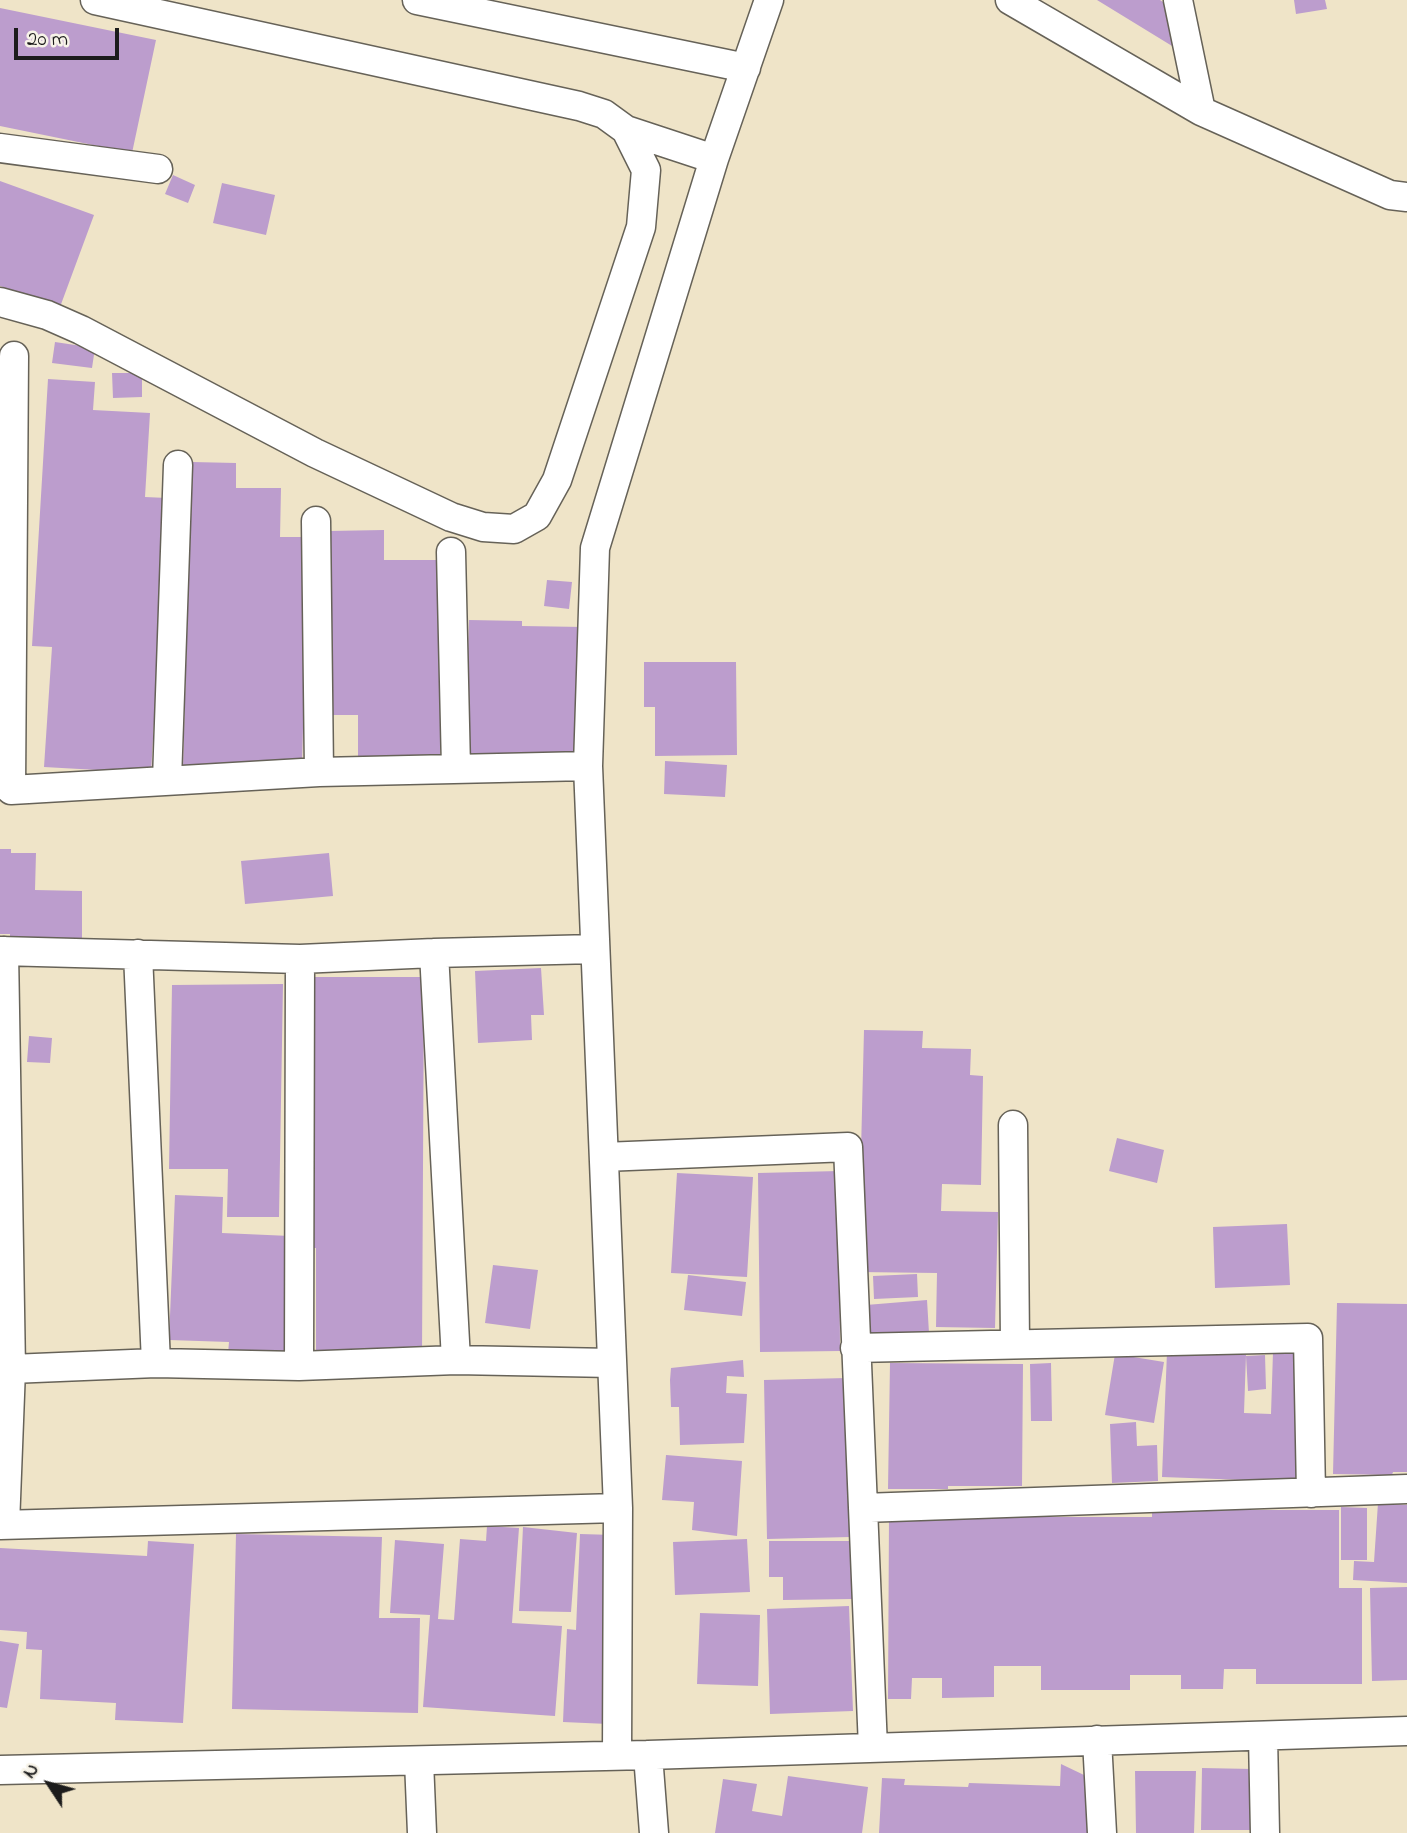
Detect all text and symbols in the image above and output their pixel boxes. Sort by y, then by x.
scale bar [18,14,122,58]
text: 20 m [27,25,68,55]
north arrow [14,1749,84,1819]
text: N [17,1758,46,1784]

